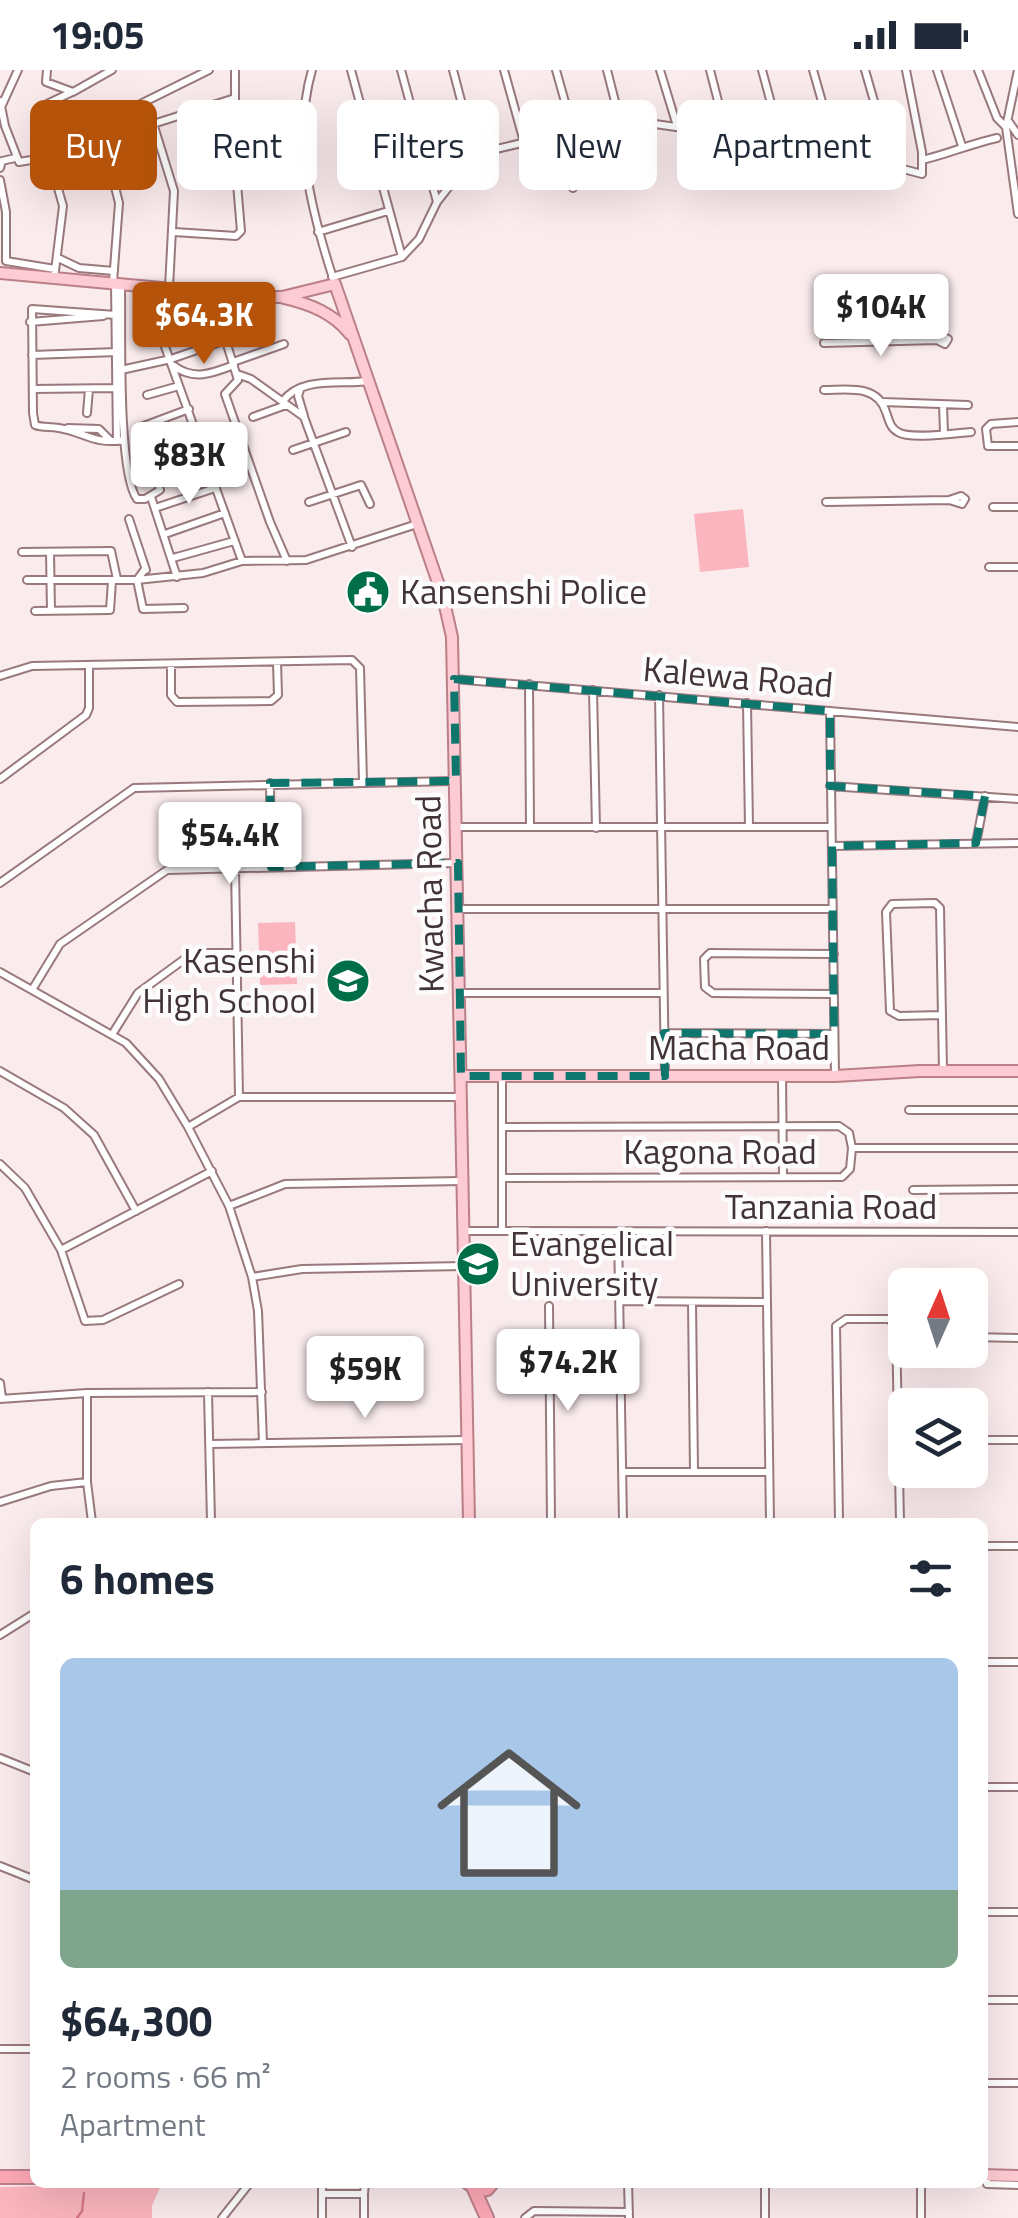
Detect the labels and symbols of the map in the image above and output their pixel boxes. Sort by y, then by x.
pin: $104K [811,274,951,359]
pin: $64.3K [123,282,285,367]
pin: $83K [130,422,248,507]
place label: Kansenshi Police [400,564,647,618]
public building icon: Kansenshi Police [345,569,391,615]
street label: Kalewa Road [641,641,835,711]
street label: Kwacha Road [400,794,458,994]
pin: $54.4K [149,802,311,887]
place label: Kasenshi High School [142,933,316,1027]
school or university icon: Kasenshi High School [325,958,371,1004]
street label: Macha Road [648,1020,830,1074]
street label: Kagona Road [623,1124,817,1178]
street label: Tanzania Road [725,1179,937,1233]
place label: Evangelical University [510,1216,674,1310]
school or university icon: Evangelical University [455,1241,501,1287]
north arrow [888,1268,988,1368]
pin: $74.2K [487,1329,649,1414]
pin: $59K [306,1336,424,1421]

